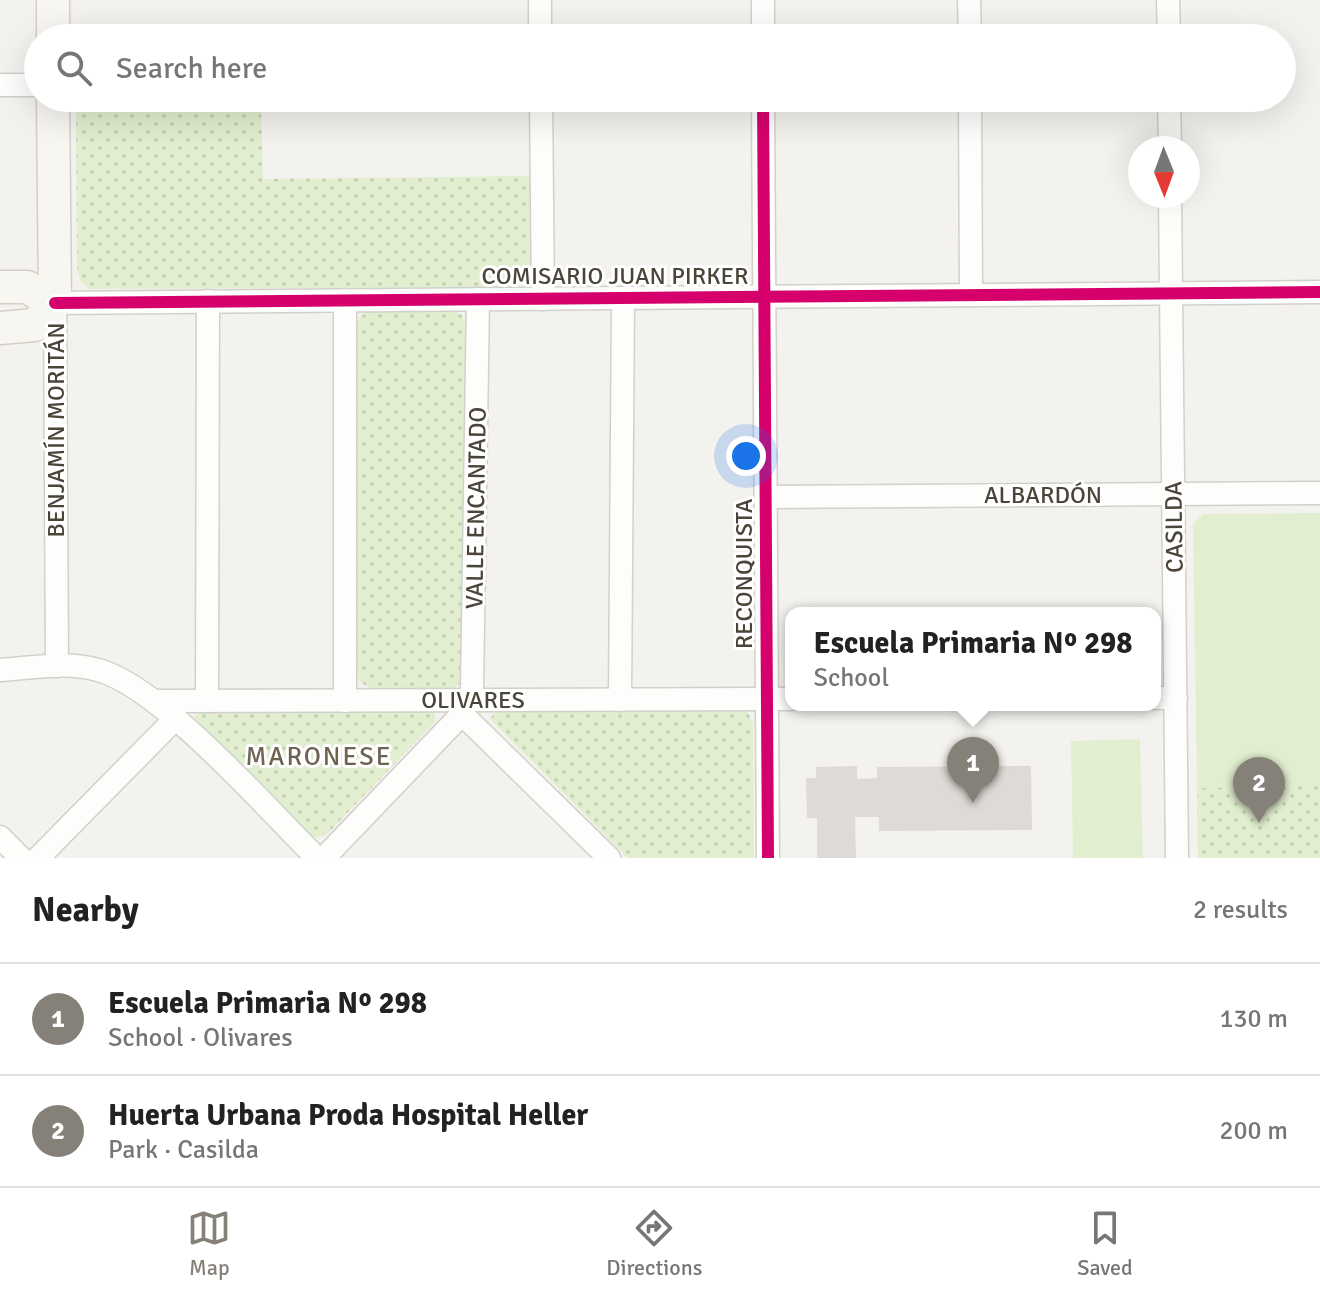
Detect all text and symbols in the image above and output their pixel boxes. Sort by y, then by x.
search box [24,24,1296,112]
icon: search [52,46,96,90]
text: Search here [116,50,267,87]
north arrow [1128,136,1200,208]
street label: COMISARIO JUAN PIRKER [481,261,749,291]
street label: BENJAMÍN MORITÁN [41,322,71,538]
street label: VALLE ENCANTADO [459,407,493,609]
your location [726,436,766,476]
street label: ALBARDÓN [984,480,1102,510]
street label: CASILDA [1158,481,1190,573]
street label: RECONQUISTA [729,498,759,649]
popup [785,607,1161,711]
text: Escuela Primaria Nº 298 [813,625,1133,662]
text: School [813,662,889,694]
street label: OLIVARES [421,685,525,715]
pin: 1 [947,737,999,803]
district label: MARONESE [246,741,392,773]
pin: 2 [1233,757,1285,823]
text: Nearby [32,889,139,931]
text: 2 results [1193,894,1288,926]
text: Escuela Primaria Nº 298 [108,985,427,1022]
text: 1 [51,1003,65,1035]
text: 130 m [1219,1003,1288,1035]
text: School · Olivares [108,1022,293,1054]
text: Huerta Urbana Proda Hospital Heller [108,1097,588,1134]
text: 2 [51,1115,65,1147]
text: 200 m [1219,1115,1288,1147]
text: Park · Casilda [108,1134,259,1166]
tab: Map [187,1206,231,1281]
tab: Directions [606,1206,702,1281]
tab: Saved [1077,1206,1133,1281]

